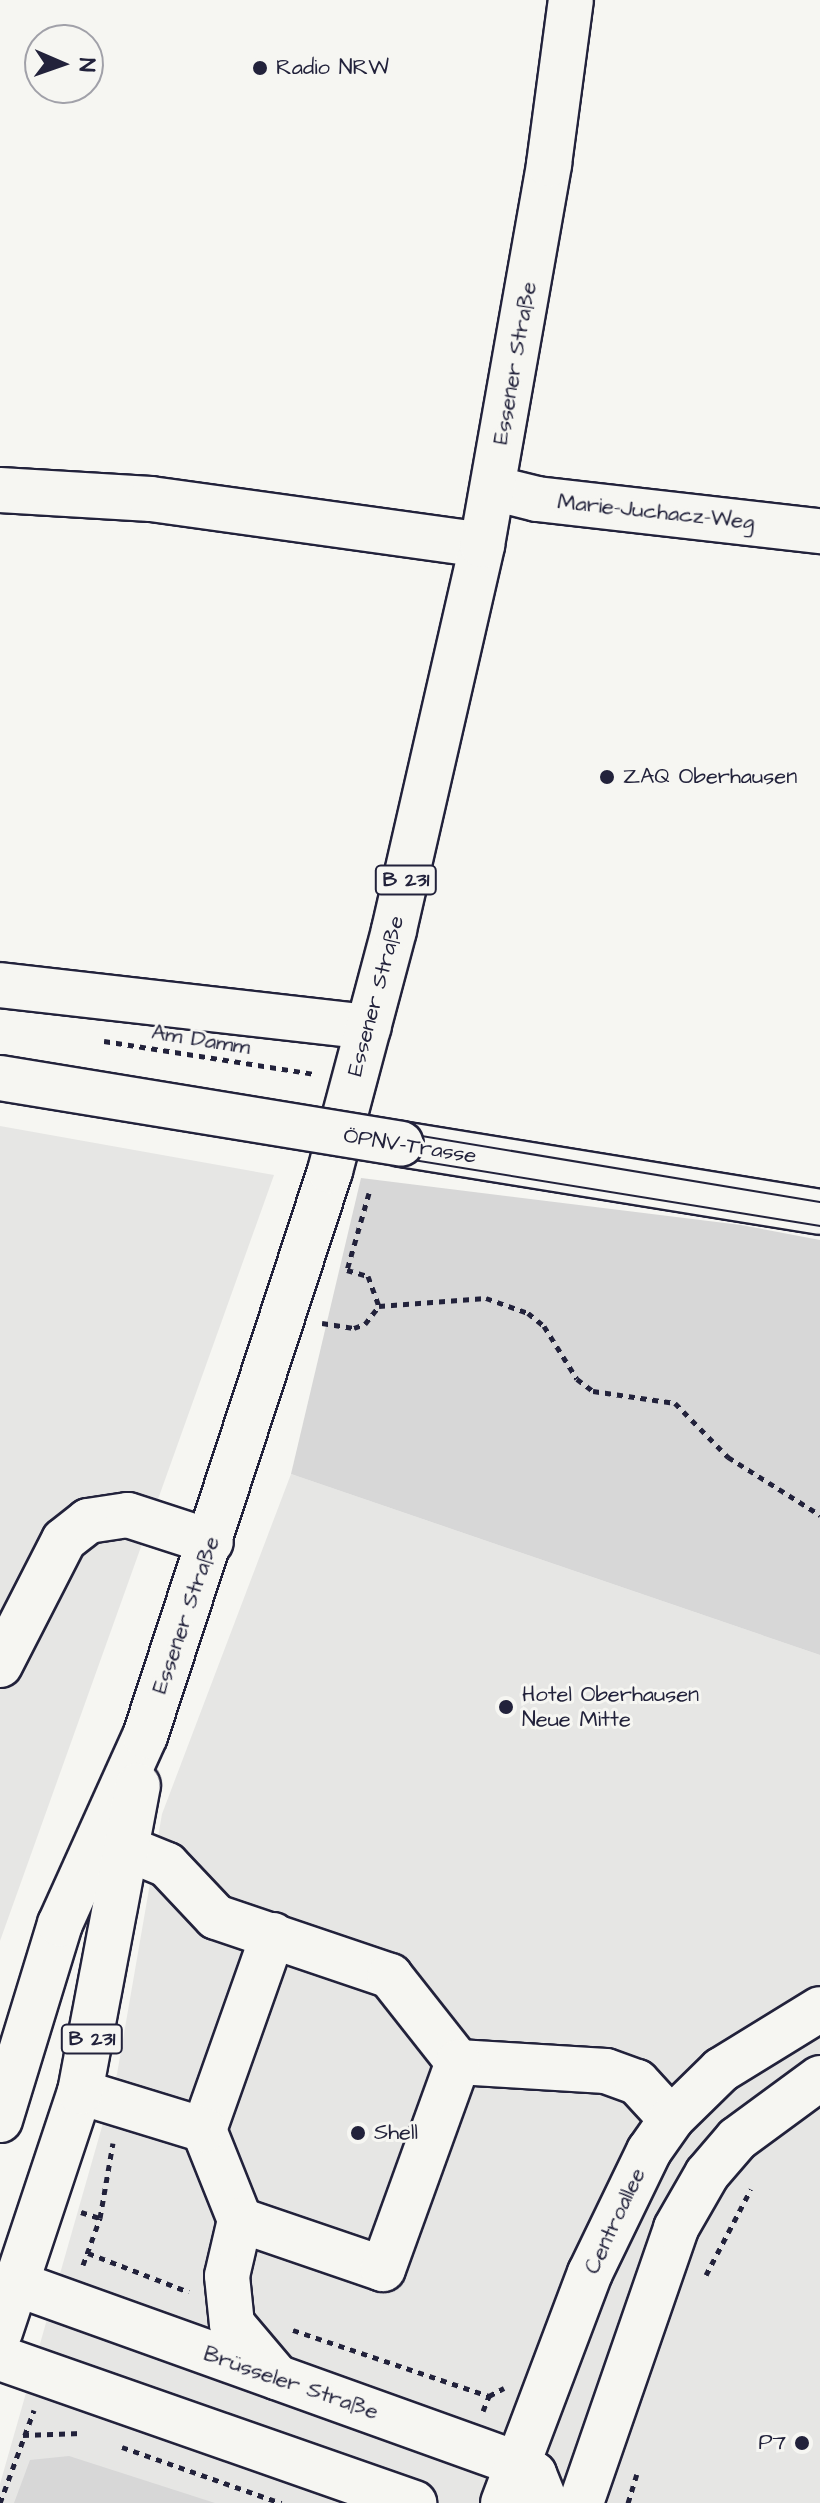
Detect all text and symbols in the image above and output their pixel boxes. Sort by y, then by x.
north arrow [24,24,104,104]
place label: Radio NRW [276,55,389,81]
text: N [71,57,102,72]
marker: Radio NRW [251,59,269,77]
street label: Essener Straße [488,280,542,446]
street label: Marie-Juchacz-Weg [556,489,756,535]
place label: ZAQ Oberhausen [623,764,797,790]
marker: ZAQ Oberhausen [598,768,616,786]
road number: B 231 [374,864,438,896]
street label: Essener Straße [342,913,410,1079]
street label: Am Damm [150,1019,252,1061]
street label: ÖPNV-Trasse [342,1122,478,1170]
street label: Essener Straße [147,1533,225,1697]
place label: Hotel Oberhausen Neue Mitte [522,1681,699,1732]
marker: Hotel Oberhausen Neue Mitte [497,1698,515,1716]
road number: B 231 [60,2023,124,2055]
place label: Shell [374,2120,418,2146]
marker: Shell [349,2124,367,2142]
street label: Centroallee [579,2164,651,2278]
street label: Brüsseler Straße [200,2341,382,2425]
place label: P7 [758,2430,786,2456]
marker: P7 [793,2434,811,2452]

